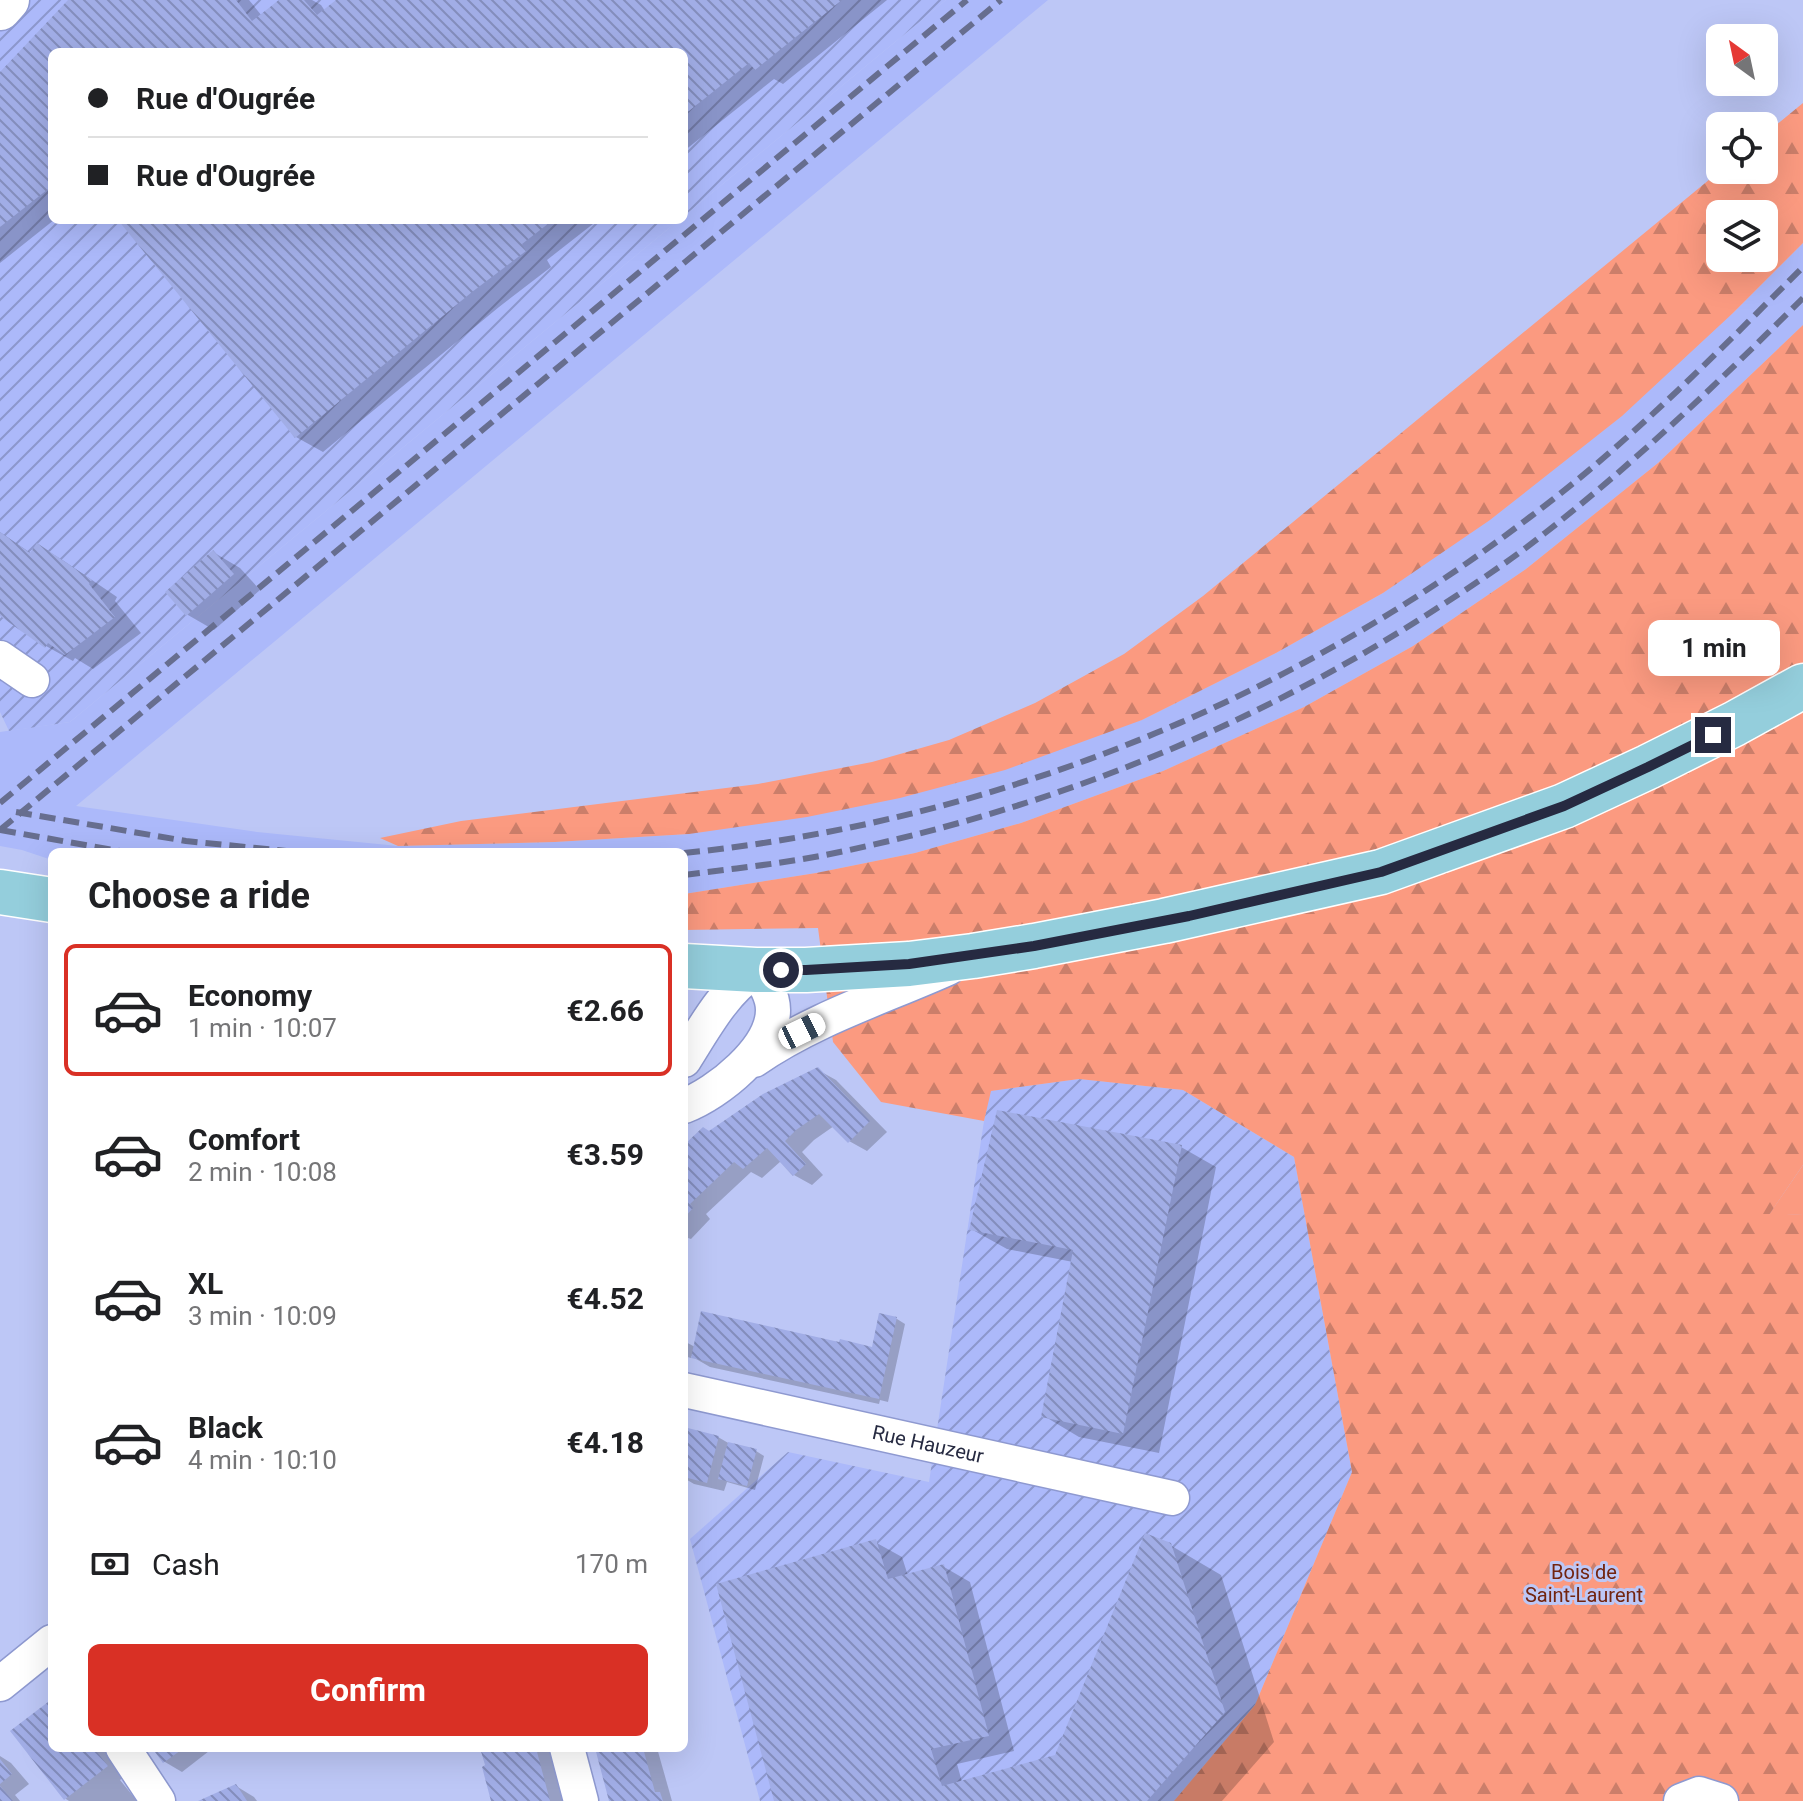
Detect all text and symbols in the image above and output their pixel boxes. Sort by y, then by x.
north arrow [1706,24,1778,96]
map controls [1706,24,1778,272]
text: Rue d'Ougrée [136,81,315,116]
button: locate [1706,112,1778,184]
text: Rue d'Ougrée [136,158,315,193]
button: layers [1706,200,1778,272]
callout: 1 min [1647,619,1779,675]
text: 1 min [1681,633,1747,663]
route end [1695,717,1731,753]
text: Choose a ride [88,875,310,917]
route start [763,952,799,988]
icon: car [92,974,164,1046]
text: Economy [188,978,312,1013]
text: €2.66 [566,993,644,1028]
car [775,1010,829,1052]
text: 1 min · 10:07 [188,1013,337,1043]
icon: car [92,1118,164,1190]
text: Comfort [188,1122,300,1157]
text: €3.59 [566,1137,644,1172]
text: 2 min · 10:08 [188,1157,337,1187]
icon: car [92,1262,164,1334]
text: XL [188,1266,223,1301]
text: €4.52 [566,1281,644,1316]
text: 3 min · 10:09 [188,1301,337,1331]
icon: car [92,1406,164,1478]
text: Black [188,1410,263,1445]
street label: Rue Hauzeur [870,1420,986,1468]
text: €4.18 [566,1425,644,1460]
text: 4 min · 10:10 [188,1445,337,1475]
icon: cash [88,1542,132,1586]
text: Cash [152,1547,220,1582]
text: 170 m [575,1549,648,1579]
park label: Bois de Saint-Laurent [1525,1560,1643,1607]
button: Confirm [88,1644,648,1736]

